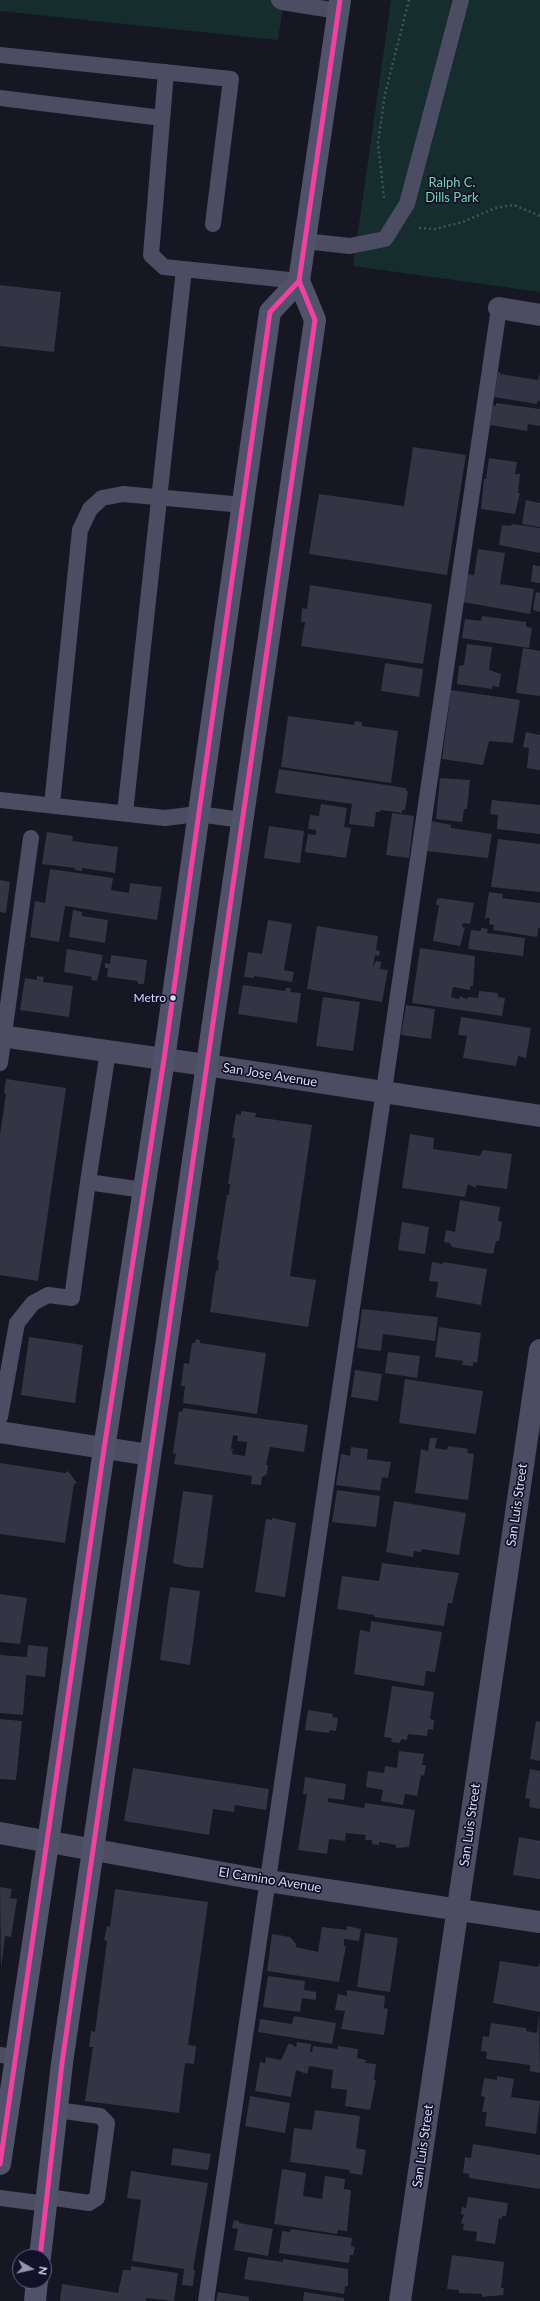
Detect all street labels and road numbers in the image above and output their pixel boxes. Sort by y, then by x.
street label: San Jose Avenue [222,1060,318,1090]
street label: San Luis Street [503,1462,531,1548]
street label: San Luis Street [456,1782,484,1868]
street label: El Camino Avenue [218,1864,322,1896]
street label: San Luis Street [409,2103,437,2189]

